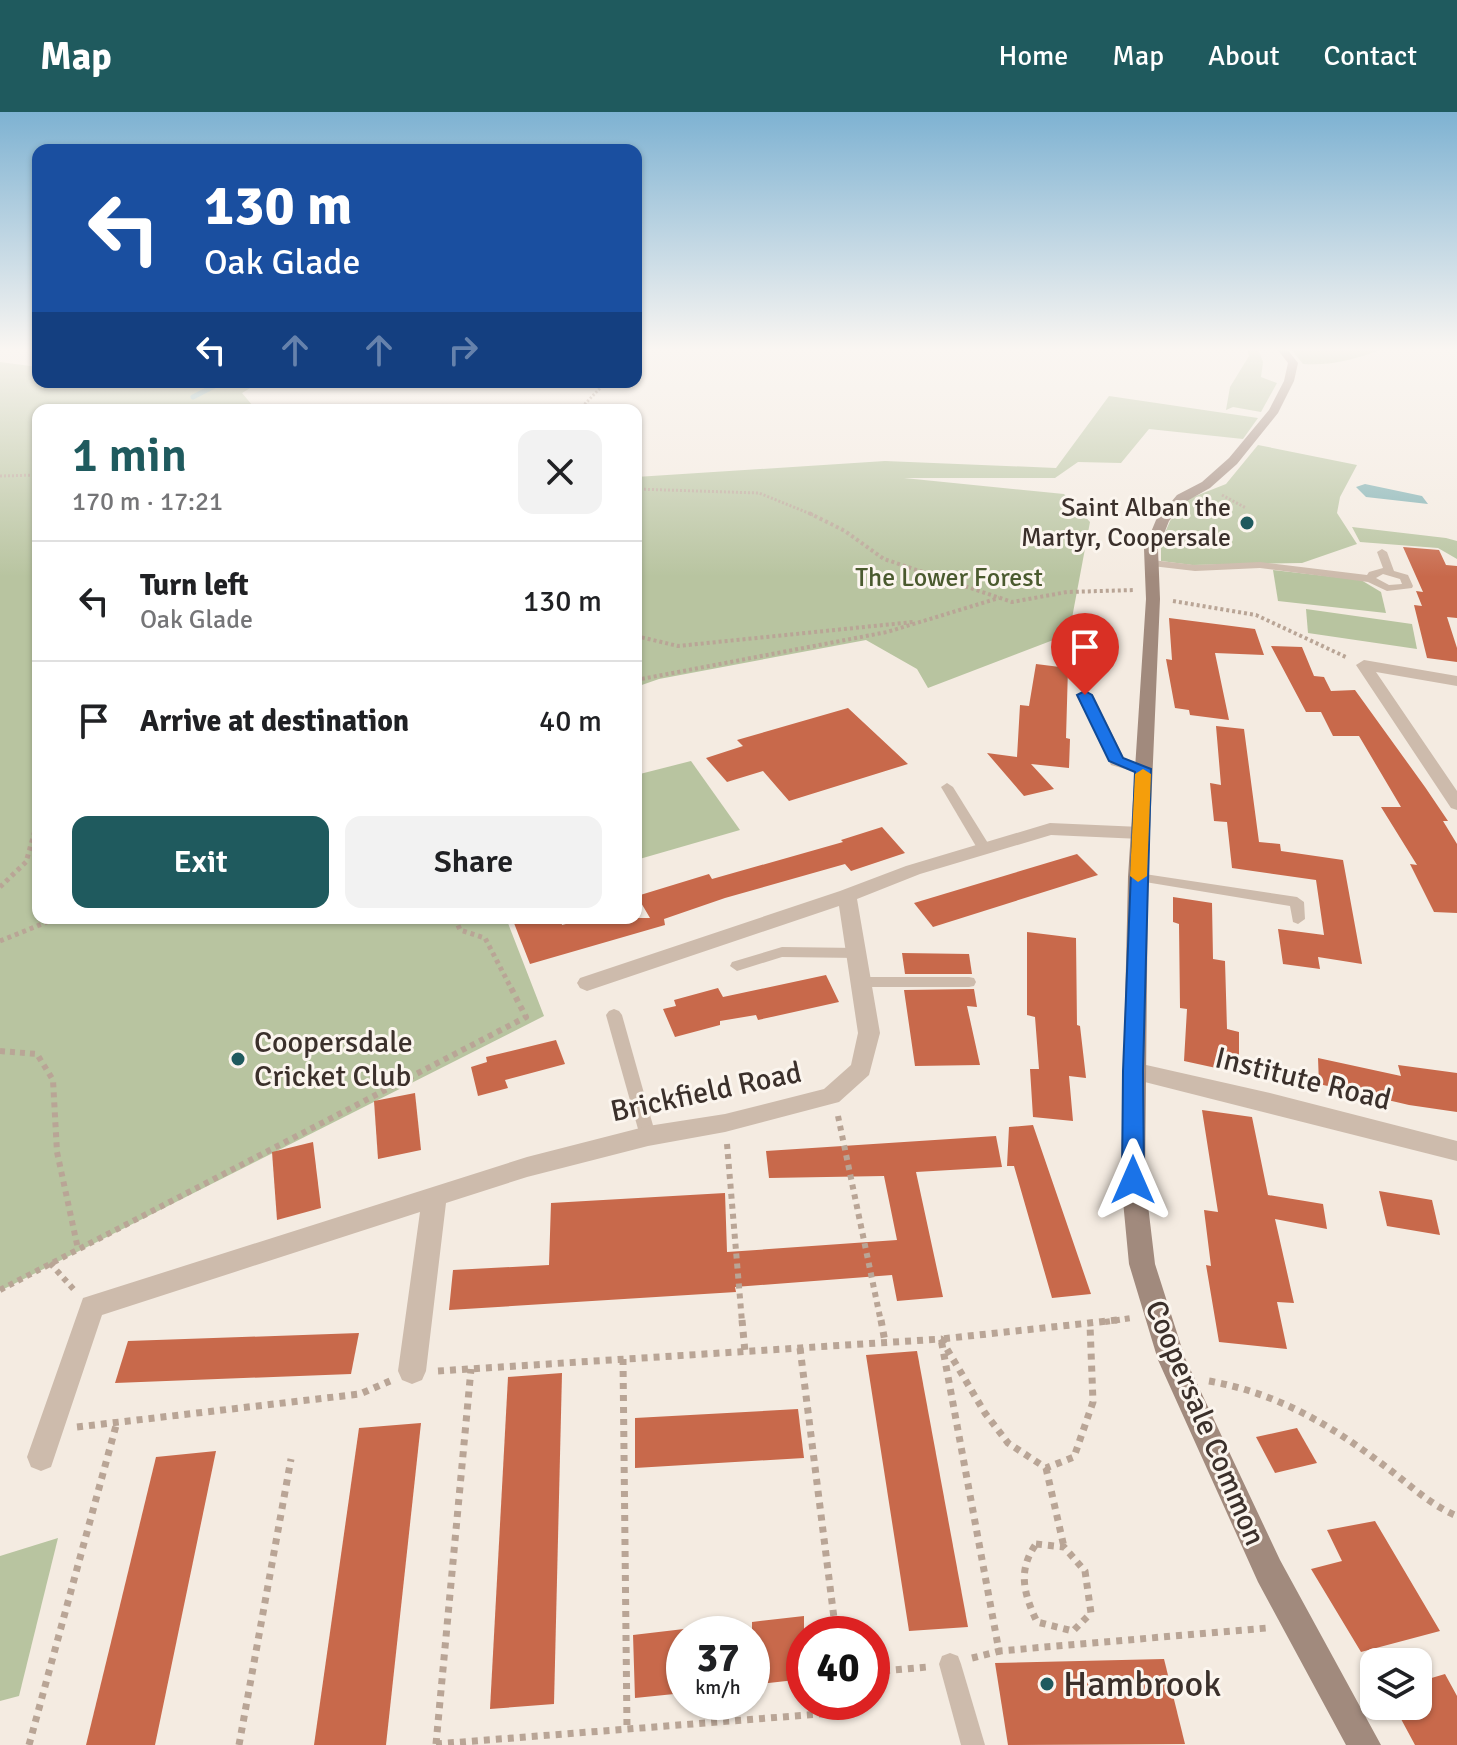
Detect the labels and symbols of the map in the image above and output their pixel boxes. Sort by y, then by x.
place label: Saint Alban the Martyr, Coopersale [1021,492,1231,554]
marker: Saint Alban the Martyr, Coopersale [1238,514,1256,532]
park label: The Lower Forest [855,562,1043,594]
pin [1051,613,1119,695]
place label: Coopersdale Cricket Club [254,1024,413,1095]
street label: Institute Road [1211,1039,1395,1119]
marker: Coopersdale Cricket Club [229,1050,247,1068]
street label: Brickfield Road [607,1054,805,1130]
position arrow [1091,1138,1175,1222]
street label: Coopersale Common [1137,1295,1273,1551]
speed limit sign: 40 [786,1616,890,1720]
place label: Hambrook [1063,1662,1221,1707]
marker: Hambrook [1038,1675,1056,1693]

